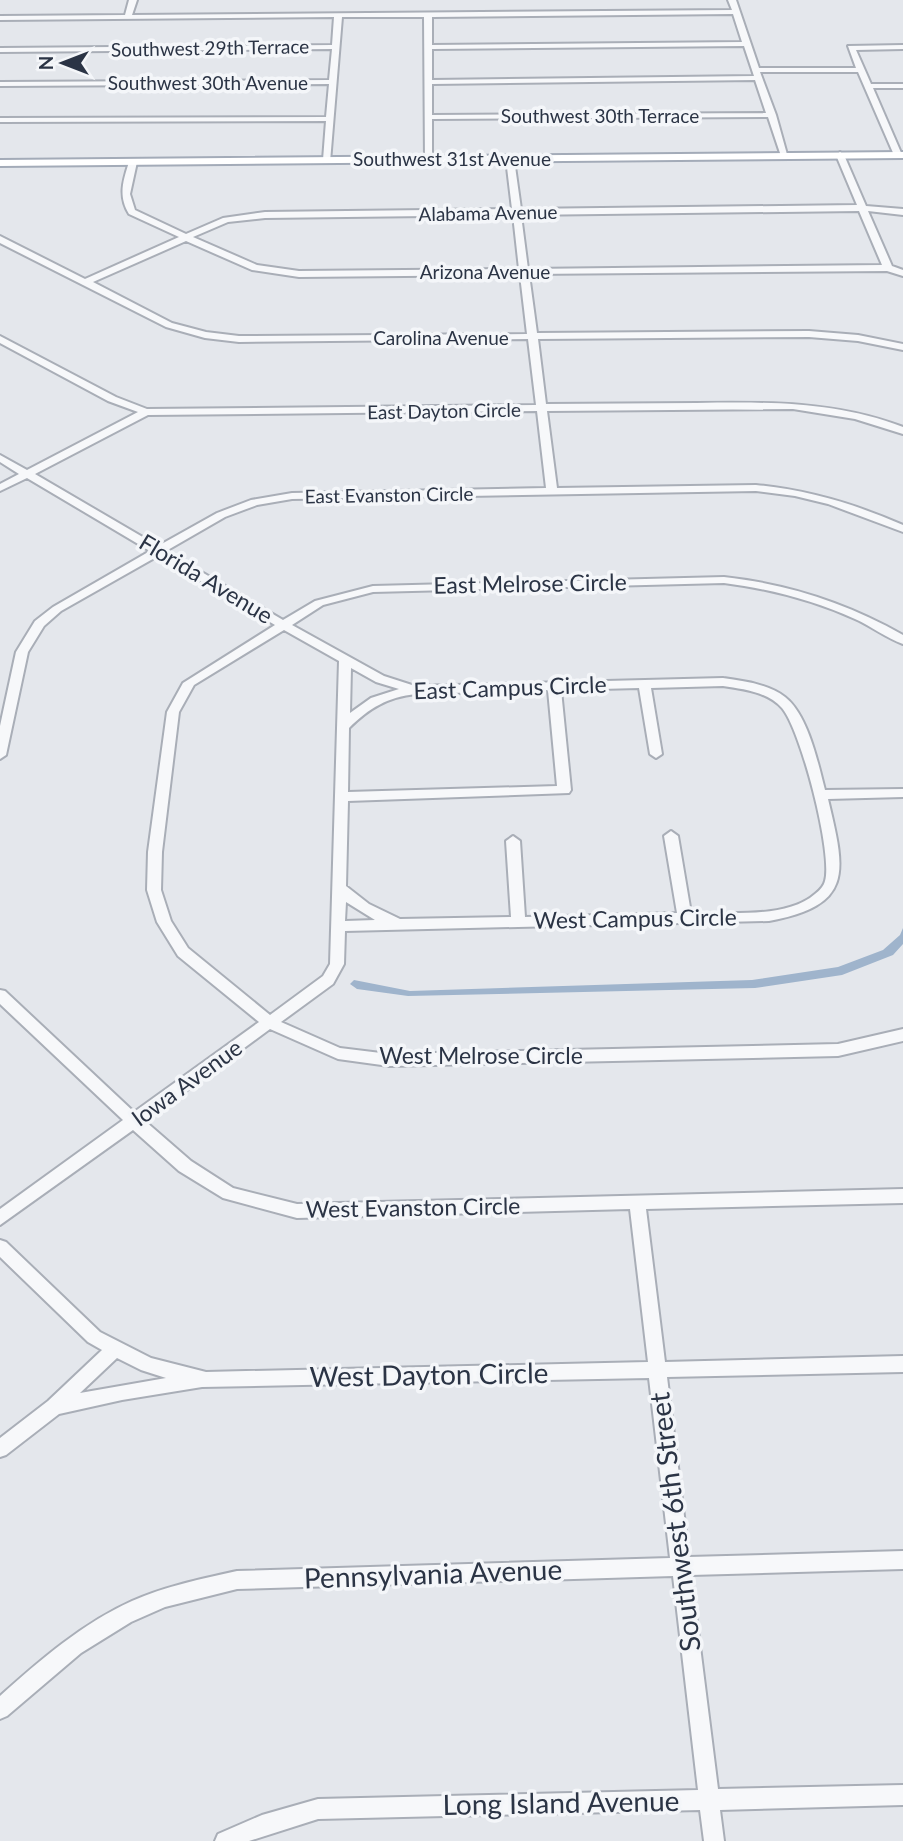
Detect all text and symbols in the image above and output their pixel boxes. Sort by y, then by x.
north arrow [28,28,98,98]
street label: Southwest 29th Terrace [111,34,309,61]
text: N [34,56,57,70]
street label: Southwest 30th Avenue [108,71,308,94]
street label: Southwest 30th Terrace [501,104,699,127]
street label: Southwest 31st Avenue [353,147,551,170]
street label: Alabama Avenue [418,200,558,225]
street label: Arizona Avenue [420,260,550,283]
street label: Carolina Avenue [373,326,509,349]
street label: East Dayton Circle [367,398,521,423]
street label: East Evanston Circle [304,482,474,507]
street label: Florida Avenue [135,527,278,629]
street label: East Melrose Circle [433,567,627,599]
street label: East Campus Circle [413,670,607,704]
street label: West Campus Circle [533,902,737,934]
street label: Iowa Avenue [126,1033,247,1132]
street label: West Melrose Circle [379,1041,583,1069]
street label: West Evanston Circle [305,1191,521,1223]
street label: West Dayton Circle [309,1355,549,1393]
street label: Southwest 6th Street [641,1391,707,1654]
street label: Pennsylvania Avenue [303,1552,563,1594]
street label: Long Island Avenue [442,1783,680,1821]

